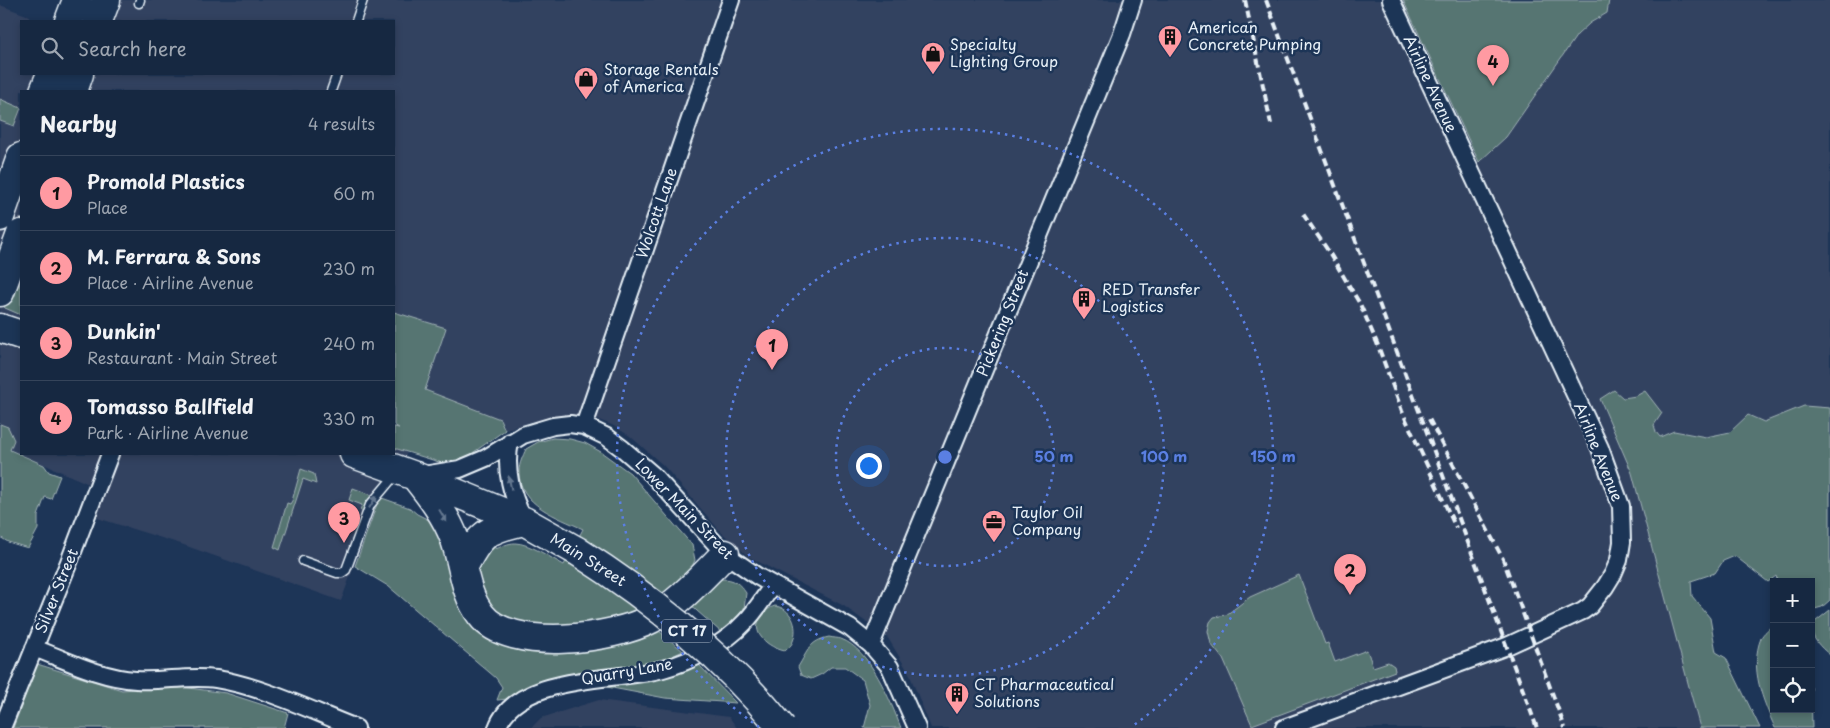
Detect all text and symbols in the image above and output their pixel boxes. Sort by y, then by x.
place label: American Concrete Pumping [1188,15,1321,55]
search box [20,20,395,75]
building icon: American Concrete Pumping [1157,24,1183,58]
street label: Airline Avenue [1399,31,1464,136]
place label: Specialty Lighting Group [950,32,1058,72]
icon: search [38,34,66,62]
text: Search here [78,34,187,62]
shop icon: Specialty Lighting Group [920,41,946,75]
pin: 4 [1477,45,1509,86]
place label: Storage Rentals of America [604,57,719,97]
shop icon: Storage Rentals of America [573,66,599,100]
text: Nearby [40,107,117,139]
text: 4 results [308,111,375,135]
street label: Wolcott Lane [629,164,682,261]
text: Promold Plastics [87,167,245,195]
text: 1 [52,181,60,205]
text: 60 m [333,181,375,205]
text: Place [87,195,128,219]
text: M. Ferrara & Sons [87,242,261,270]
text: 2 [50,256,62,280]
text: 230 m [323,256,375,280]
street label: Pickering Street [970,266,1033,379]
text: Place · Airline Avenue [87,270,254,294]
place label: RED Transfer Logistics [1102,277,1200,317]
building icon: RED Transfer Logistics [1071,286,1097,320]
text: Dunkin' [87,317,161,345]
pin: 1 [756,329,788,370]
text: 3 [51,331,61,355]
text: 240 m [323,331,375,355]
text: Restaurant · Main Street [87,345,277,369]
text: Tomasso Ballfield [87,392,254,420]
street label: Airline Avenue [1569,398,1630,504]
text: 4 [51,406,61,430]
text: 330 m [322,406,375,430]
text: Park · Airline Avenue [87,420,249,444]
text: 50 m [1035,444,1073,467]
text: 100 m [1141,444,1187,467]
text: 150 m [1250,444,1296,467]
centre of rings [936,448,954,466]
street label: Lower Main Street [631,452,740,564]
your location [856,453,882,479]
one-way arrow [506,475,514,490]
one-way arrow [369,496,378,509]
place label: Taylor Oil Company [1012,500,1083,540]
pin: 3 [328,502,360,543]
one-way arrow [439,509,448,522]
office icon: Taylor Oil Company [981,509,1007,543]
street label: Main Street [546,526,631,591]
street label: Silver Street [28,544,83,636]
pin: 2 [1334,554,1366,595]
map controls [1770,578,1815,713]
button: + [1770,578,1815,623]
road number: CT 17 [662,620,712,642]
button: − [1770,623,1815,668]
street label: Quarry Lane [579,651,674,690]
button: locate [1770,668,1815,713]
place label: CT Pharmaceutical Solutions [974,672,1114,712]
building icon: CT Pharmaceutical Solutions [944,681,970,715]

